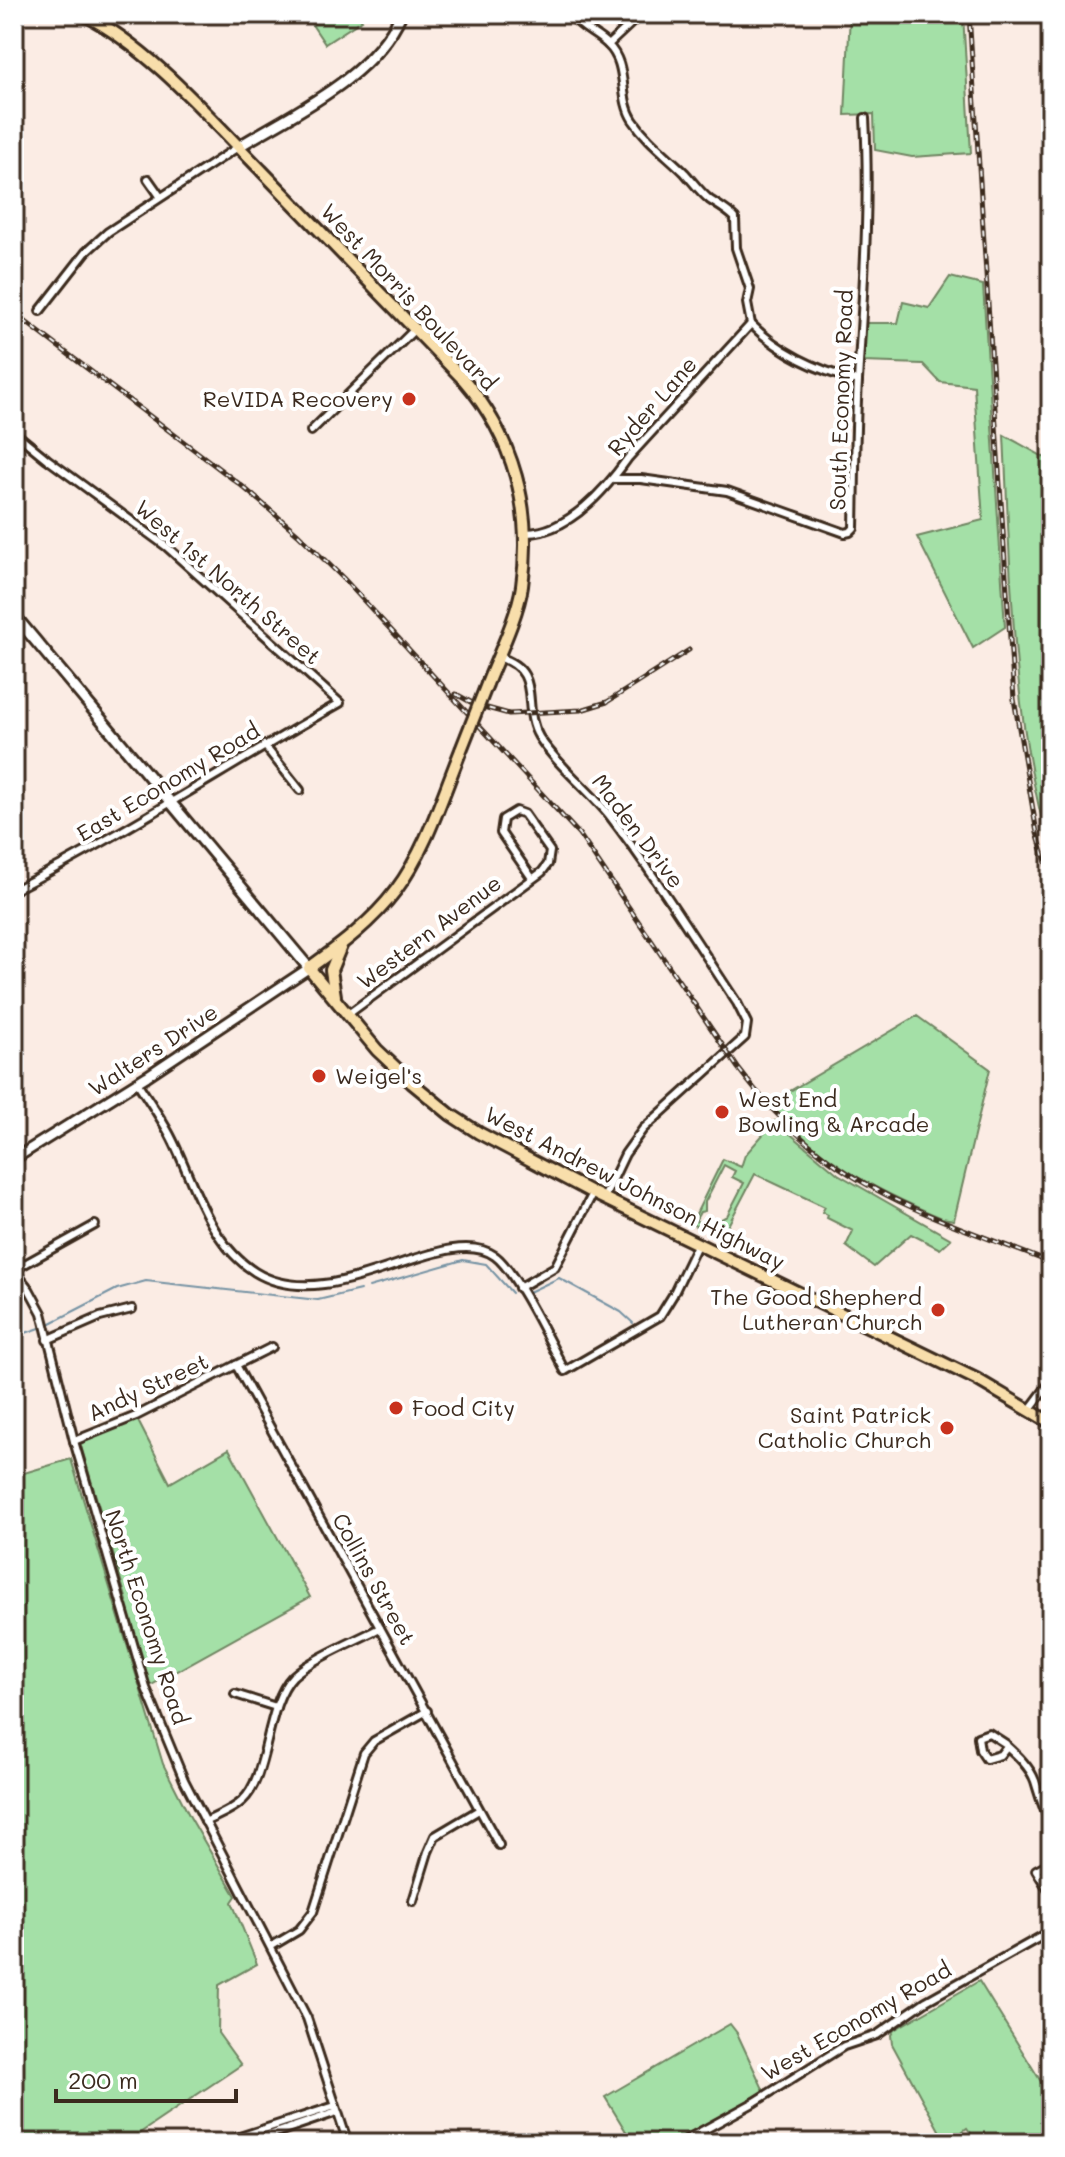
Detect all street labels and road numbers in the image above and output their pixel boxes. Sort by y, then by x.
street label: West Morris Boulevard [315,197,504,396]
street label: South Economy Road [822,289,859,511]
street label: Ryder Lane [601,350,703,461]
street label: West 1st North Street [129,493,327,670]
street label: East Economy Road [71,715,265,848]
street label: Maden Drive [586,768,691,894]
street label: Western Avenue [351,868,507,995]
street label: Walters Drive [82,997,223,1102]
street label: West Andrew Johnson Highway [480,1099,790,1276]
street label: Andy Street [83,1346,213,1427]
street label: North Economy Road [99,1506,196,1728]
street label: Collins Street [326,1508,423,1650]
street label: West Economy Road [755,1954,956,2087]

